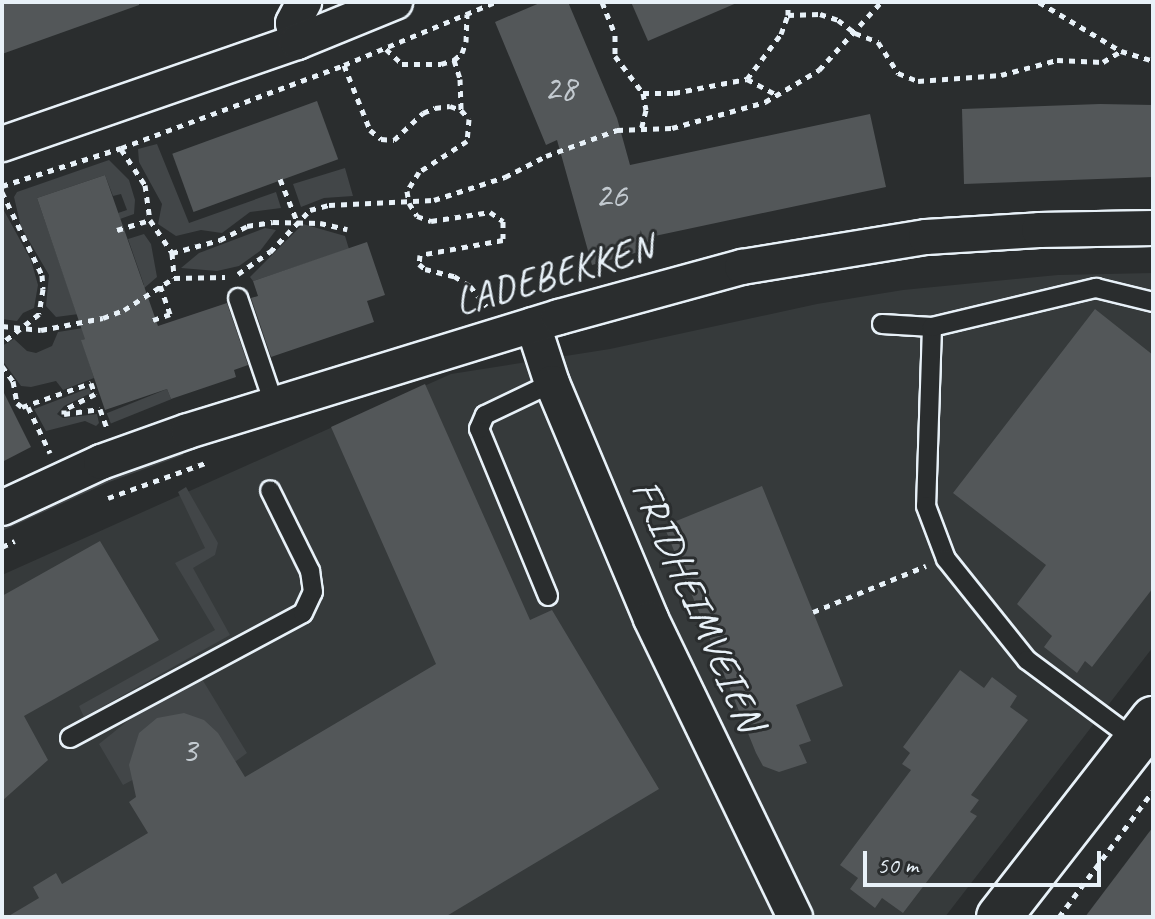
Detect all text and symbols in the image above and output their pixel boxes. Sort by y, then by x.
house number: 28 [544,67,576,111]
house number: 26 [595,174,627,218]
street label: LADEBEKKEN [449,223,659,325]
street label: FRIDHEIMVEIEN [621,472,775,738]
house number: 3 [181,729,197,773]
scale bar [867,835,1105,885]
text: 50 m [877,850,918,880]

